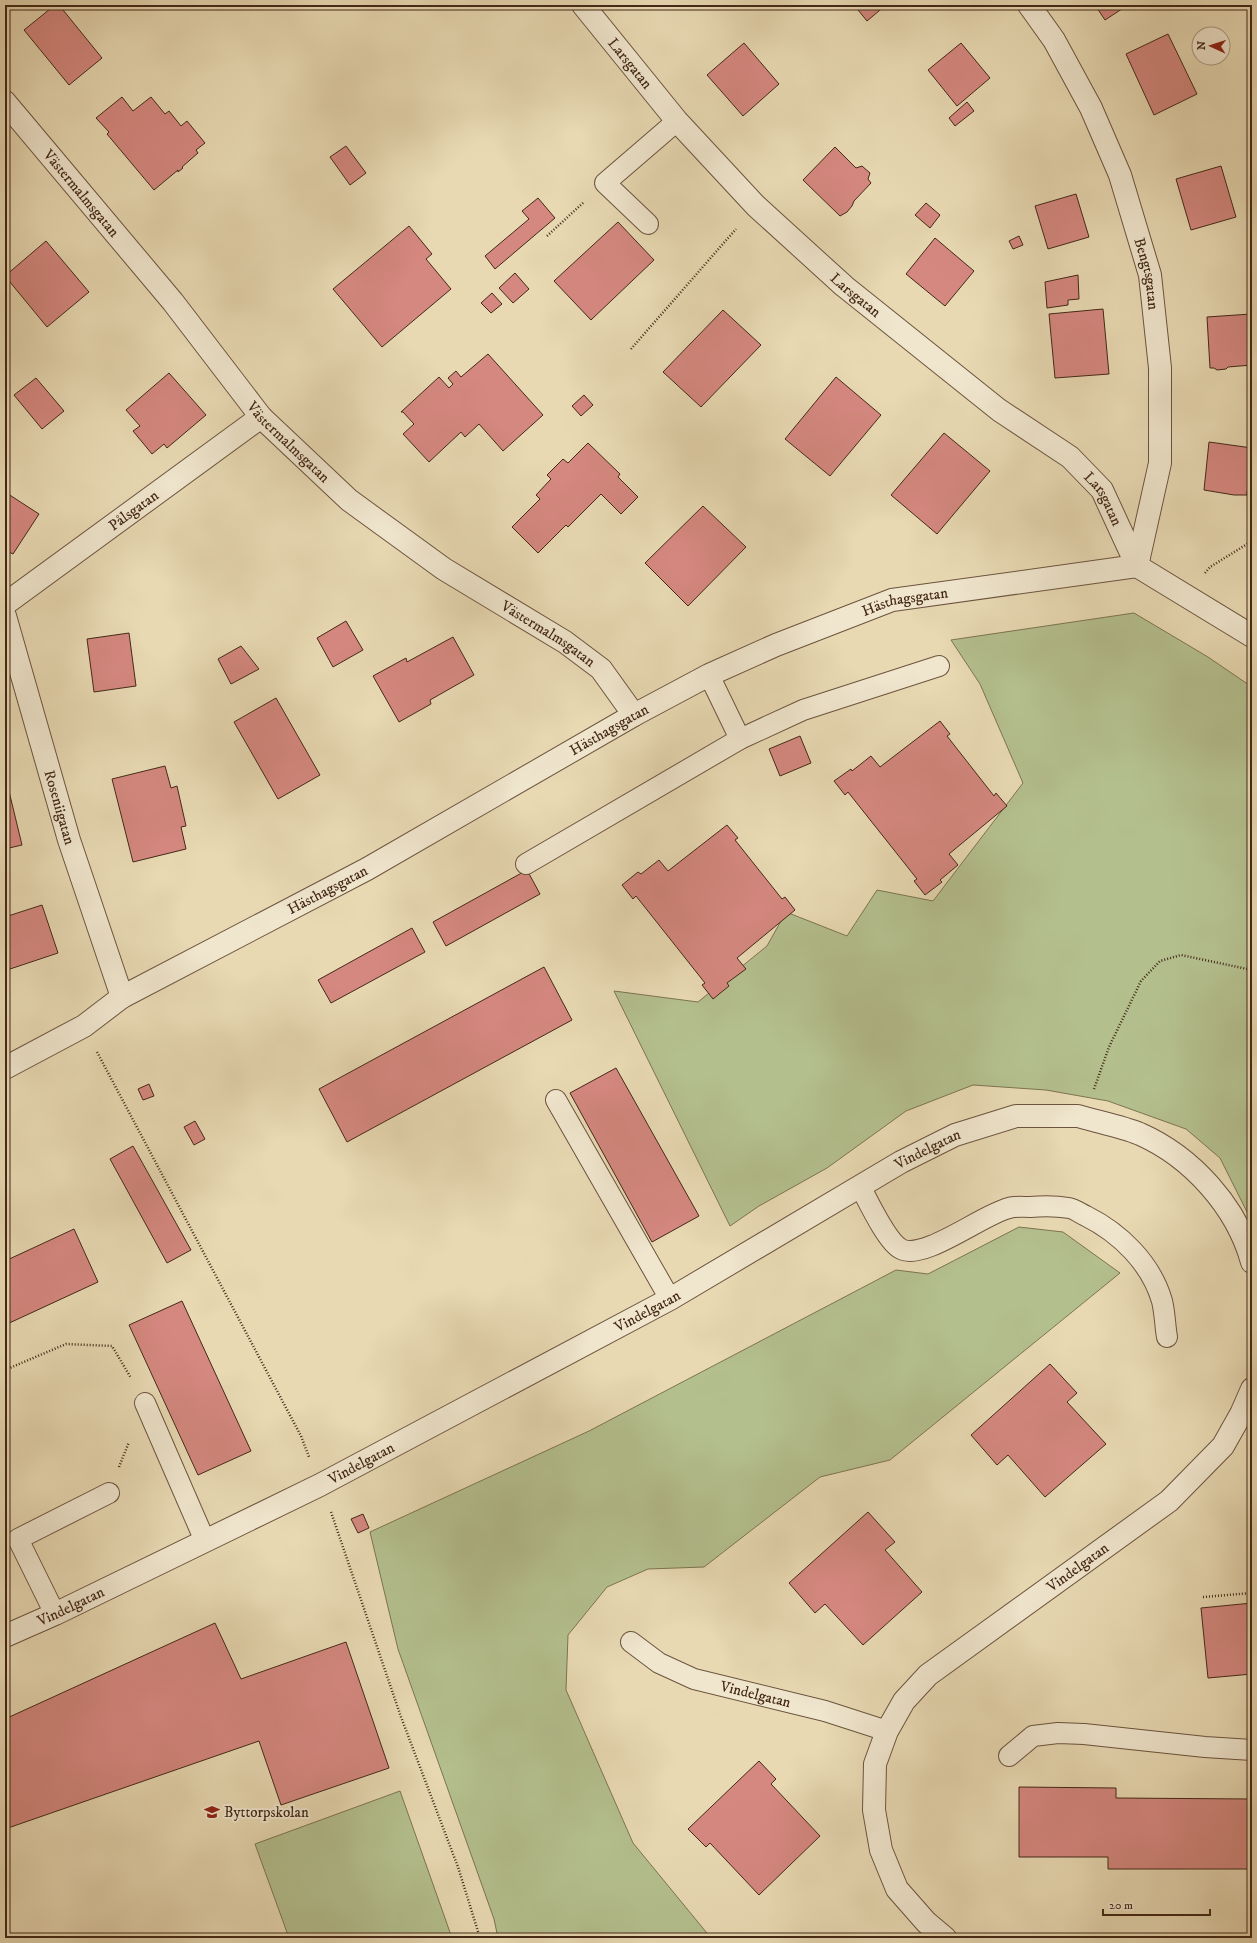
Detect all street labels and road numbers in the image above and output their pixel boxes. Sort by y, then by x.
street label: Larsgatan [603,34,656,93]
street label: Västermalmsgatan [38,145,123,241]
street label: Bengtsgatan [1129,235,1163,311]
street label: Larsgatan [826,269,885,322]
street label: Västermalmsgatan [242,397,334,487]
street label: Larsgatan [1079,468,1126,529]
street label: Pålsgatan [105,486,163,535]
street label: Hästhagsgatan [859,583,949,621]
street label: Västermalmsgatan [496,596,599,671]
street label: Hästhagsgatan [566,700,652,760]
street label: Roseniigatan [40,768,79,848]
street label: Hästhagsgatan [284,861,371,919]
street label: Vindelgatan [890,1125,963,1174]
street label: Vindelgatan [610,1286,684,1337]
street label: Vindelgatan [324,1438,398,1489]
street label: Vindelgatan [1042,1539,1113,1597]
street label: Vindelgatan [33,1582,108,1631]
street label: Vindelgatan [717,1677,793,1712]

